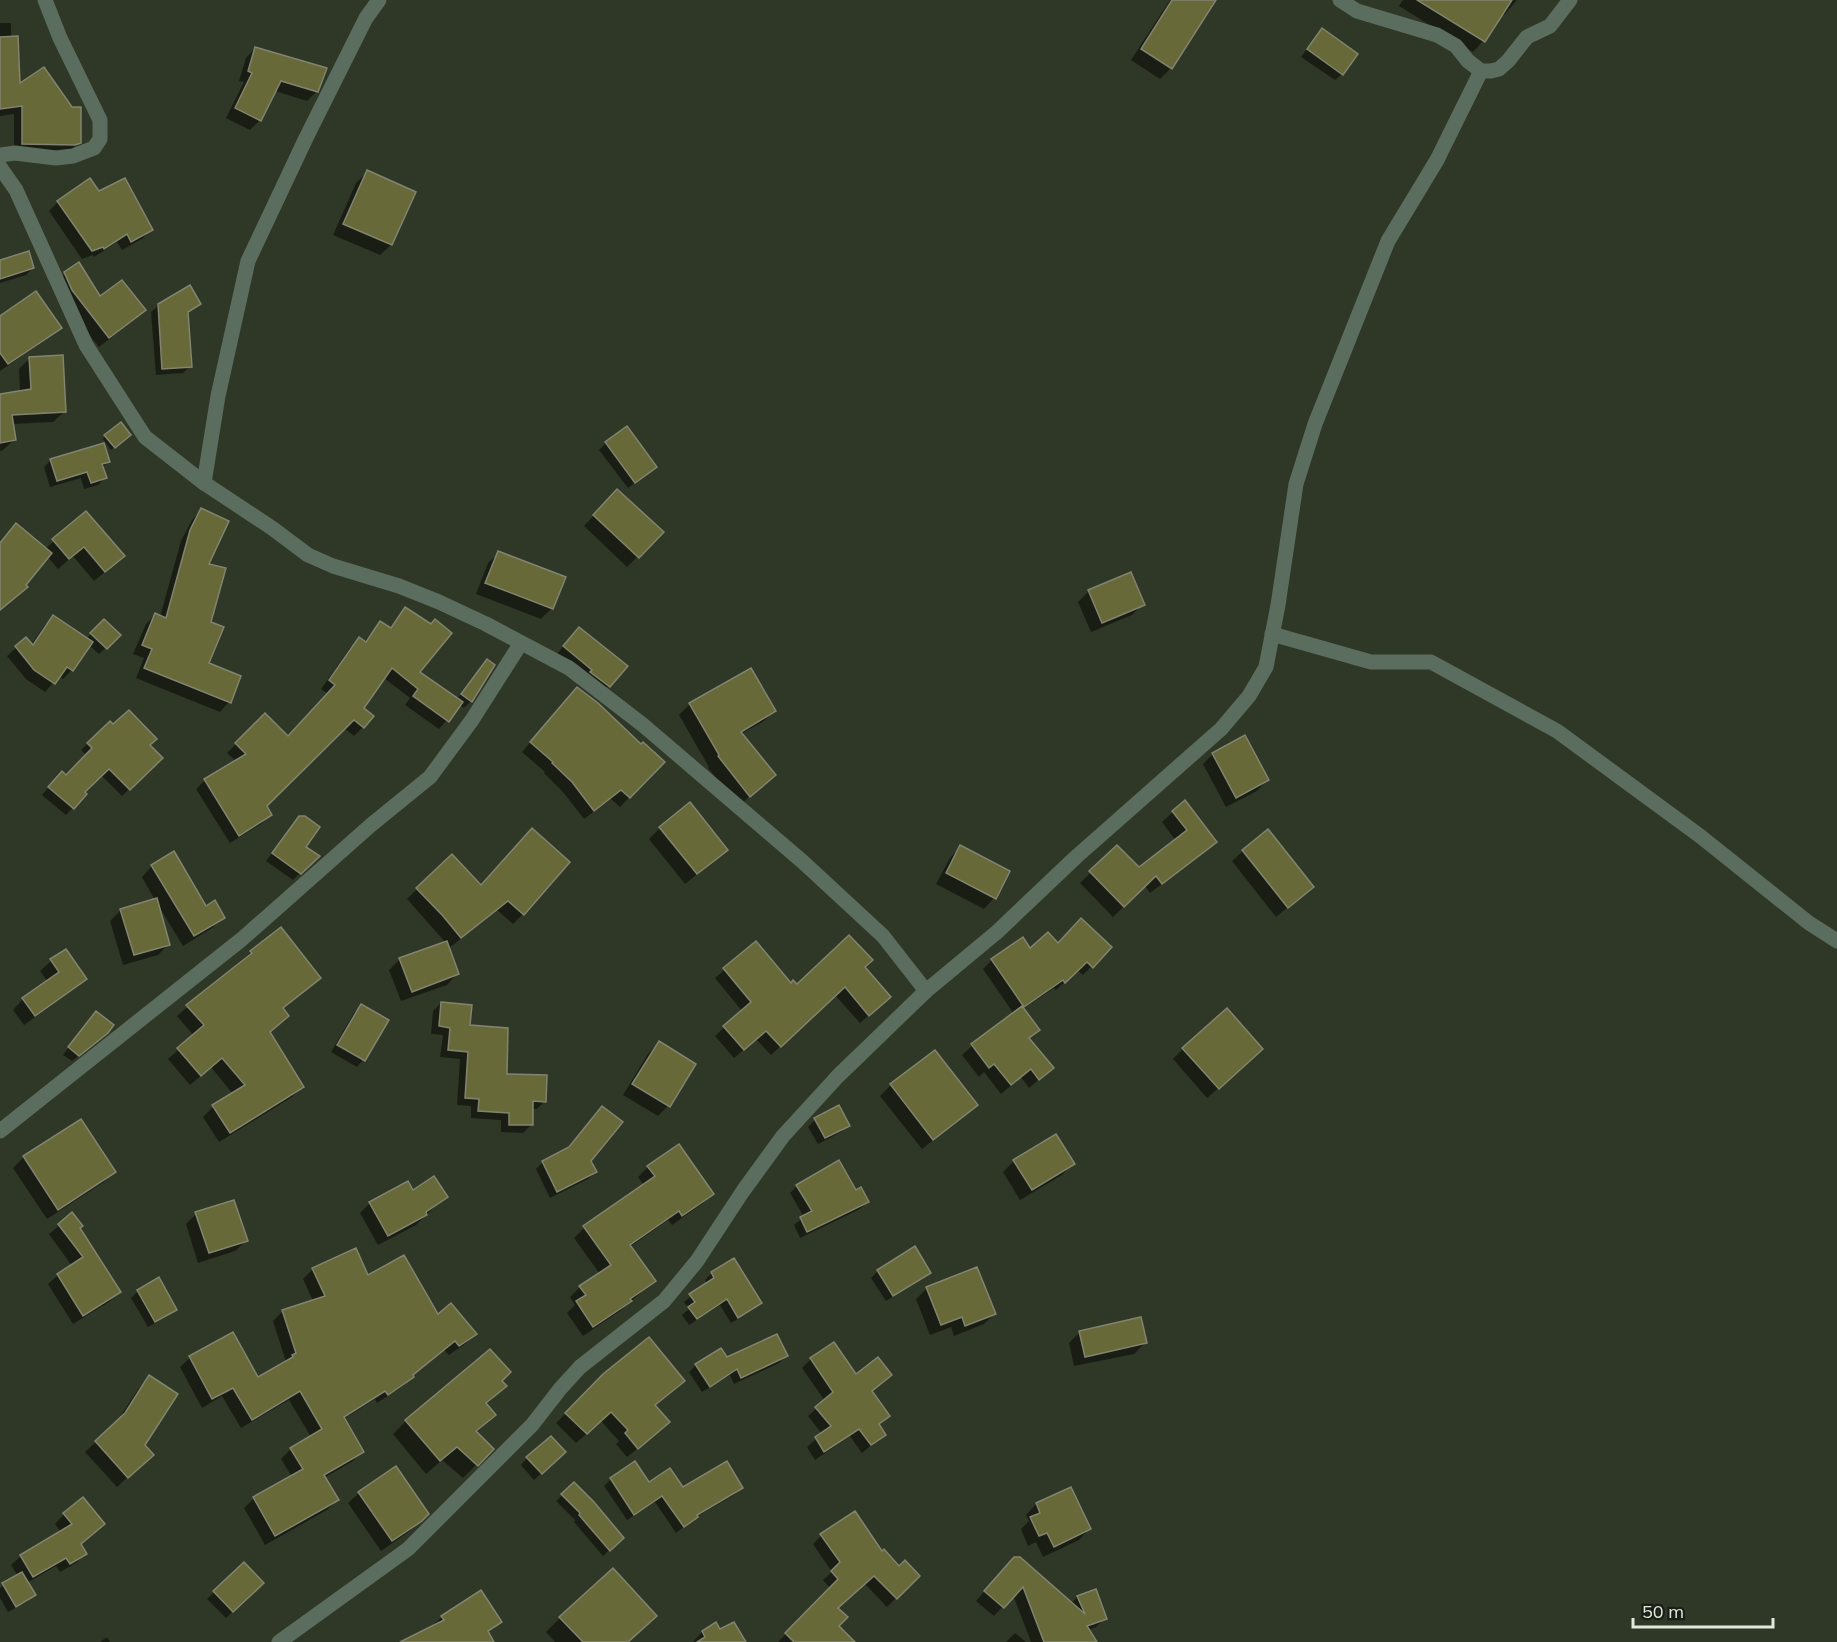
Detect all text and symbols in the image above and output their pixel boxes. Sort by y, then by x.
scale bar [1633,1591,1772,1629]
text: 50 m [1642,1600,1684,1623]

